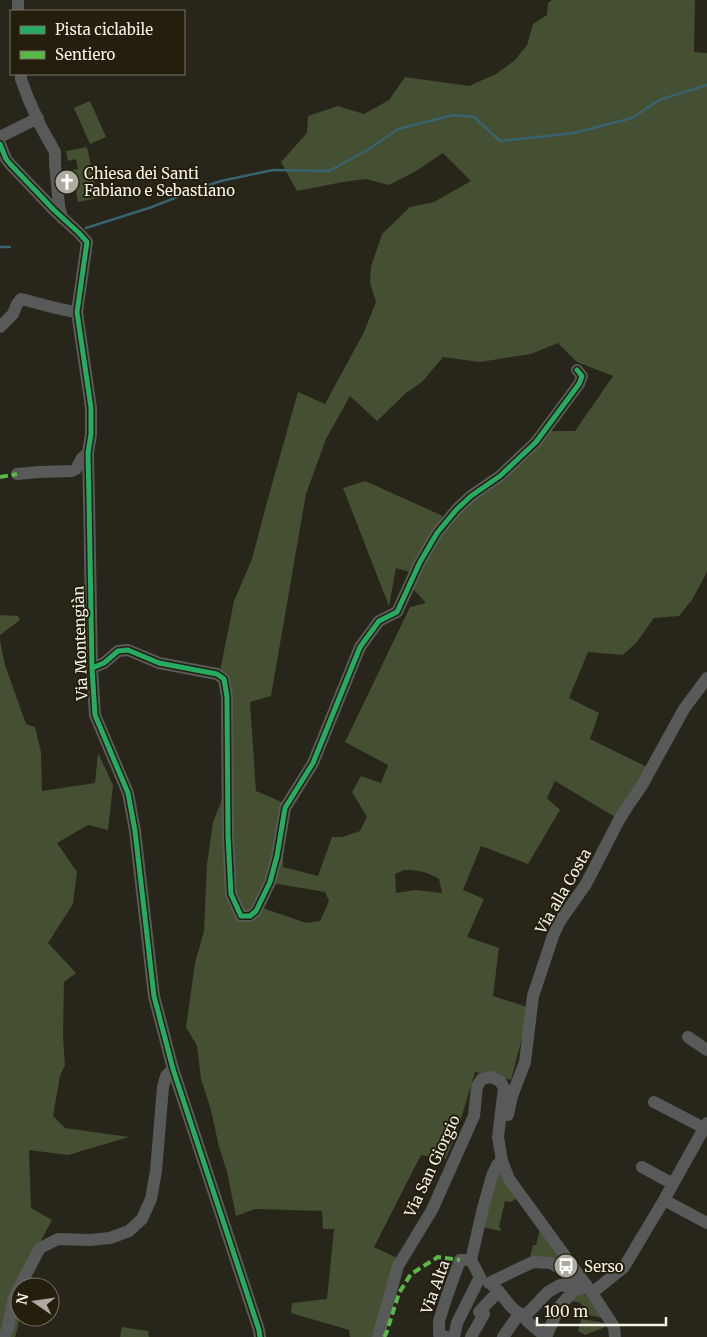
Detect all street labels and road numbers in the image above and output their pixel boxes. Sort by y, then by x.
street label: Via Montengiàn [69,585,92,702]
street label: Via alla Costa [531,845,595,938]
street label: Via San Giorgio [400,1112,464,1221]
street label: Via Alta [416,1258,453,1317]

